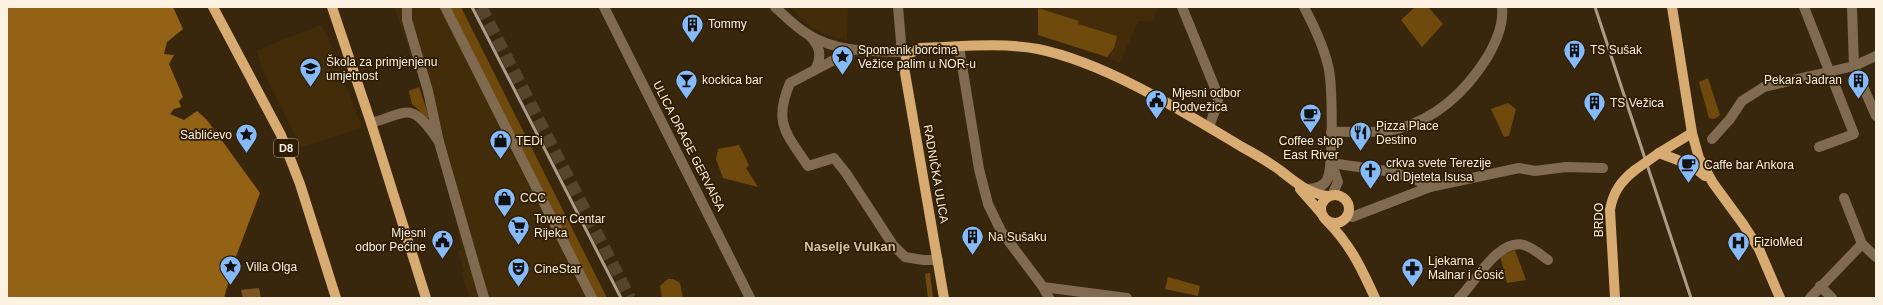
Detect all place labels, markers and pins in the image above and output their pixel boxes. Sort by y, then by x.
building icon: Tommy [679,11,705,44]
place label: Tommy [708,17,747,31]
building icon: TS Sušak [1562,37,1588,70]
place label: Spomenik borcima Vežice palim u NOR-u [858,43,976,71]
place label: TS Sušak [1590,43,1643,57]
place icon: Spomenik borcima Vežice palim u NOR-u [830,44,856,77]
place label: Škola za primjenjenu umjetnost [326,54,437,83]
school or university icon: Škola za primjenjenu umjetnost [297,56,323,89]
bar icon: kockica bar [674,67,700,100]
building icon: Pekara Jadran [1845,67,1871,100]
place label: kockica bar [702,73,763,87]
place label: Pekara Jadran [1764,73,1842,87]
place label: Mjesni odbor Podvežica [1172,86,1241,114]
public building icon: Mjesni odbor Podvežica [1143,87,1169,120]
building icon: TS Vežica [1582,90,1608,123]
place label: TS Vežica [1610,96,1664,110]
cafe icon: Coffee shop East River [1298,101,1324,134]
place label: Pizza Place Destino [1376,119,1439,147]
restaurant icon: Pizza Place Destino [1348,120,1374,153]
place icon: Sablićevo [234,122,260,155]
place label: Sablićevo [180,128,232,142]
shop icon: TEDi [488,128,514,161]
place label: TEDi [516,134,543,148]
place label: Coffee shop East River [1279,134,1344,162]
cafe icon: Caffe bar Ankora [1676,152,1702,185]
place label: crkva svete Terezije od Djeteta Isusa [1386,156,1491,184]
church icon: crkva svete Terezije od Djeteta Isusa [1358,157,1384,190]
place label: Caffe bar Ankora [1704,158,1794,172]
shop icon: CCC [492,185,518,218]
place label: CCC [520,191,546,205]
place label: Tower Centar Rijeka [534,212,605,240]
supermarket icon: Tower Centar Rijeka [506,213,532,246]
building icon: Na Sušaku [959,224,985,257]
place label: Mjesni odbor Pećine [355,226,426,254]
public building icon: Mjesni odbor Pećine [429,227,455,260]
hospital icon: FizioMed [1725,229,1751,262]
place label: Na Sušaku [988,230,1047,244]
place label: FizioMed [1754,235,1803,249]
place icon: Villa Olga [217,254,243,287]
place label: Ljekarna Malnar i Ćosić [1428,254,1504,282]
pharmacy icon: Ljekarna Malnar i Ćosić [1399,255,1425,288]
theatre icon: CineStar [506,256,532,289]
place label: Villa Olga [246,260,297,274]
place label: CineStar [534,262,581,276]

